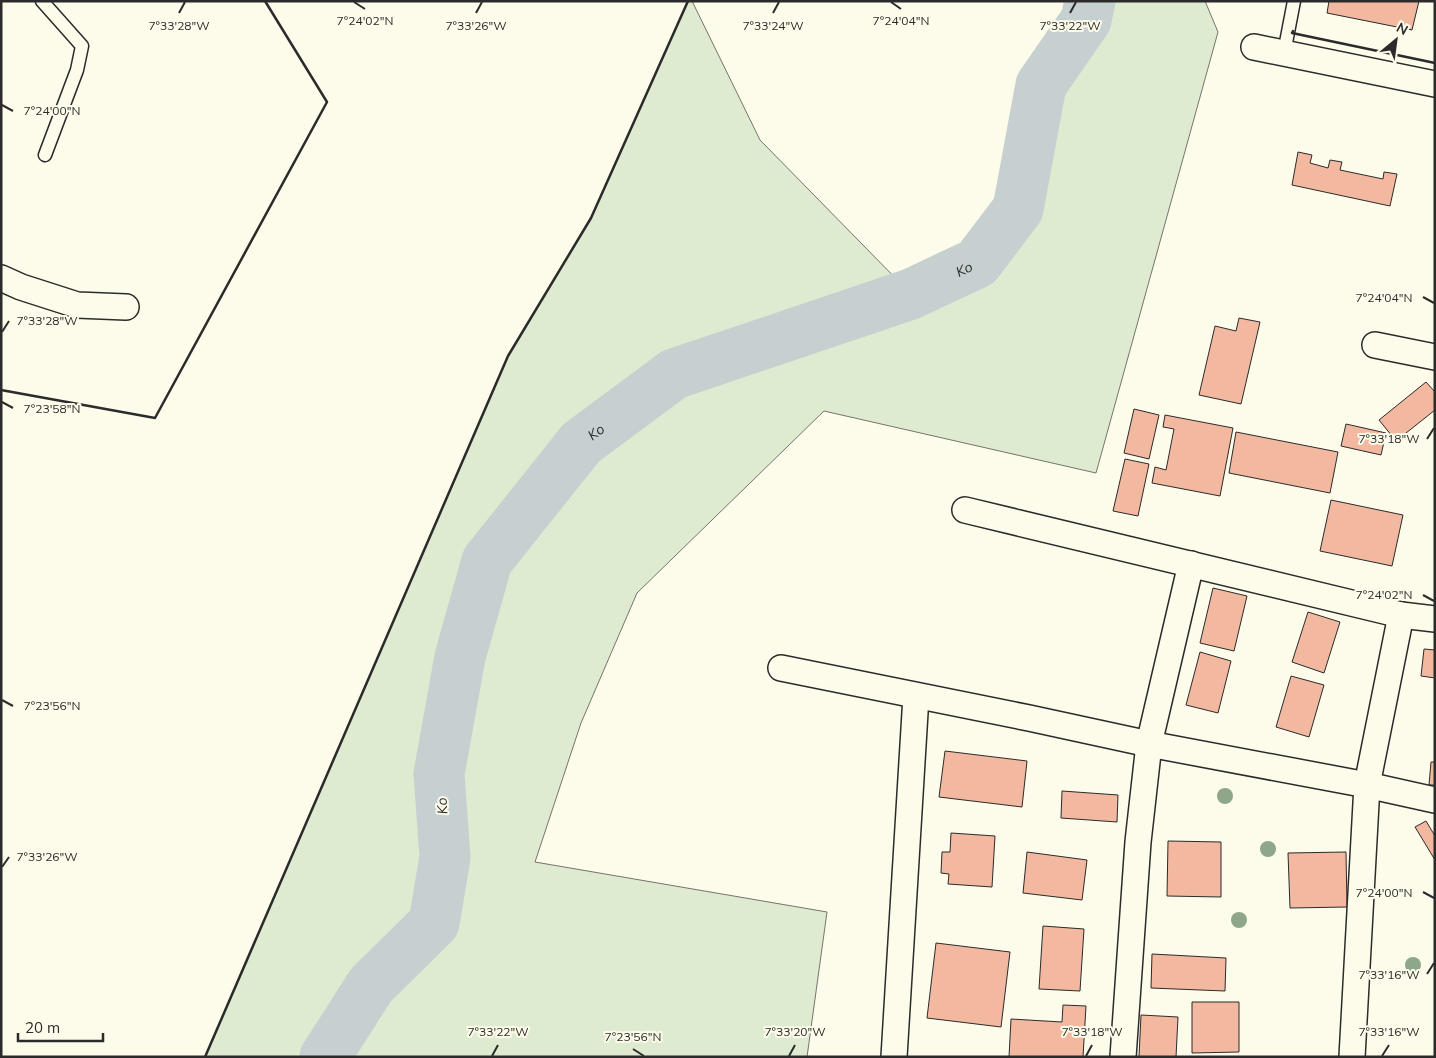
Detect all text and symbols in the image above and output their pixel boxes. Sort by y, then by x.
text: 7°24'02"N [337,13,393,28]
text: 7°24'04"N [873,13,929,28]
north arrow [1371,15,1421,65]
text: 7°33'28"W [148,18,210,33]
text: 7°33'26"W [445,18,507,33]
text: 7°33'24"W [742,18,804,33]
text: 7°33'22"W [1039,18,1101,33]
text: N [1393,18,1411,39]
text: 7°24'00"N [24,103,80,118]
water label: Ko [953,257,975,281]
text: 7°24'04"N [1356,290,1412,305]
text: 7°33'28"W [16,313,78,328]
text: 7°23'58"N [24,401,80,416]
water label: Ko [584,420,608,444]
text: 7°33'18"W [1358,431,1420,446]
text: 7°24'02"N [1356,587,1412,602]
text: 7°23'56"N [24,698,80,713]
water label: Ko [432,797,452,815]
text: 7°33'26"W [16,849,78,864]
text: 7°24'00"N [1356,885,1412,900]
text: 7°33'16"W [1358,967,1420,982]
scale bar [18,1010,102,1042]
text: 20 m [25,1018,60,1037]
text: 7°33'22"W [467,1024,529,1039]
text: 7°33'20"W [764,1024,826,1039]
text: 7°33'18"W [1061,1024,1123,1039]
text: 7°33'16"W [1358,1024,1420,1039]
text: 7°23'56"N [605,1029,661,1044]

